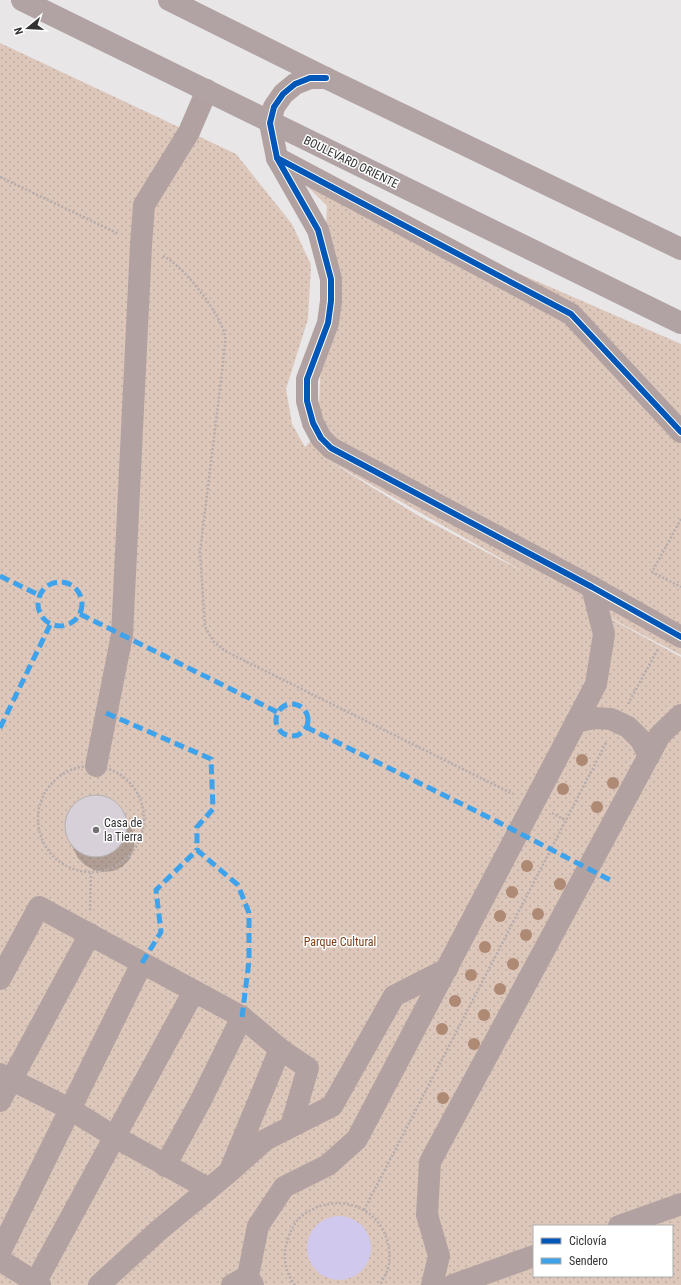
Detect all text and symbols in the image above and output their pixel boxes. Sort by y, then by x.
north arrow [8,8,48,48]
text: N [12,25,26,36]
street label: BOULEVARD ORIENTE [301,133,401,191]
place label: Casa de la Tierra [104,816,143,844]
marker: Casa de la Tierra [91,825,101,835]
park label: Parque Cultural [304,935,376,949]
legend [533,1225,673,1277]
text: Ciclovía [569,1234,607,1248]
text: Sendero [569,1254,608,1268]

